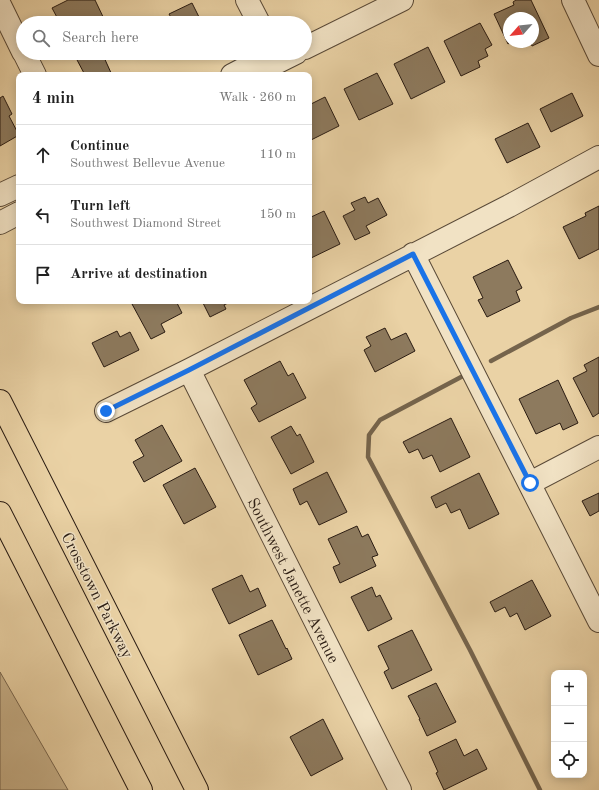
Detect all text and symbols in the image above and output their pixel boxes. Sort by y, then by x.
north arrow [503,12,539,48]
search box [16,16,312,60]
icon: search [30,27,52,49]
text: Search here [62,31,139,46]
text: 4 min [32,90,75,107]
text: Walk · 260 m [219,91,296,104]
text: Continue [70,139,129,154]
icon: ahead [32,144,54,166]
text: 110 m [259,148,296,161]
text: Southwest Bellevue Avenue [70,157,225,170]
text: Turn left [70,199,130,214]
icon: left [32,204,54,226]
text: 150 m [259,208,296,221]
text: Southwest Diamond Street [70,217,221,230]
icon: arrive [32,264,54,286]
text: Arrive at destination [70,267,208,282]
route end [97,402,115,420]
route start [521,474,539,492]
street label: Southwest Janette Avenue [244,496,341,666]
street label: Crosstown Parkway [58,530,135,662]
map controls [551,670,587,778]
button: + [551,670,587,706]
button: − [551,706,587,742]
button: locate [551,742,587,778]

